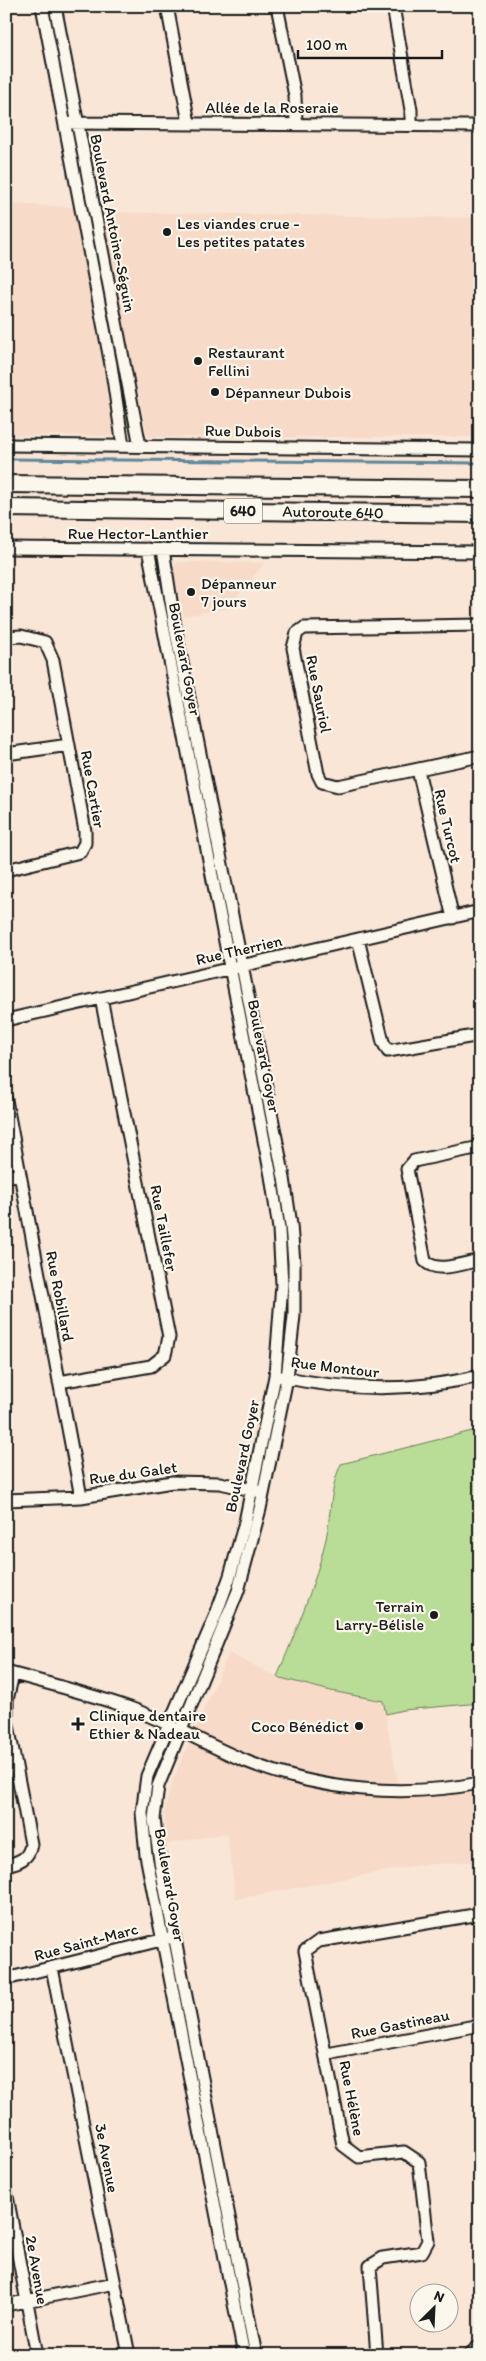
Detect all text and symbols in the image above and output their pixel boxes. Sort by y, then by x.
scale bar [298,28,442,60]
text: 100 m [306,36,348,54]
street label: Allée de la Roseraie [205,98,339,117]
street label: Boulevard Antoine-Séguin [86,132,140,314]
place label: Les viandes crue - Les petites patates [177,214,305,251]
marker: Les viandes crue - Les petites patates [161,226,173,238]
place label: Restaurant Fellini [208,343,285,380]
marker: Restaurant Fellini [192,355,204,367]
place label: Dépanneur Dubois [225,383,351,402]
marker: Dépanneur Dubois [209,386,221,398]
street label: Rue Dubois [205,421,281,441]
road number: 640 [224,498,262,524]
street label: Autoroute 640 [282,502,384,522]
street label: Rue Hector-Lanthier [68,524,209,543]
place label: Dépanneur 7 jours [201,574,277,611]
marker: Dépanneur 7 jours [185,586,197,598]
street label: Boulevard Goyer [165,601,205,718]
street label: Rue Sauriol [302,653,336,735]
street label: Rue Cartier [77,749,109,830]
street label: Rue Turcot [430,787,466,865]
street label: Rue Therrien [194,931,284,969]
street label: Boulevard Goyer [244,998,284,1115]
street label: Rue Taillefer [146,1183,182,1274]
street label: Rue Robillard [42,1249,78,1343]
street label: Rue Montour [290,1352,381,1382]
street label: Boulevard Goyer [221,1397,263,1514]
street label: Rue du Galet [88,1457,178,1489]
place label: Terrain Larry-Bélisle [336,1597,424,1634]
marker: Terrain Larry-Bélisle [428,1609,440,1621]
place label: Clinique dentaire Ethier & Nadeau [89,1706,206,1743]
marker: Clinique dentaire Ethier & Nadeau [71,1717,85,1731]
place label: Coco Bénédict [251,1717,349,1736]
marker: Coco Bénédict [353,1720,365,1732]
street label: Boulevard Goyer [151,1827,189,1944]
street label: Rue Saint-Marc [32,1919,140,1965]
street label: Rue Gastineau [349,2005,451,2043]
street label: Rue Hélène [335,2059,369,2137]
street label: 3e Avenue [91,2122,123,2194]
street label: 2e Avenue [22,2234,52,2306]
north arrow [408,2284,458,2334]
text: N [431,2287,447,2306]

